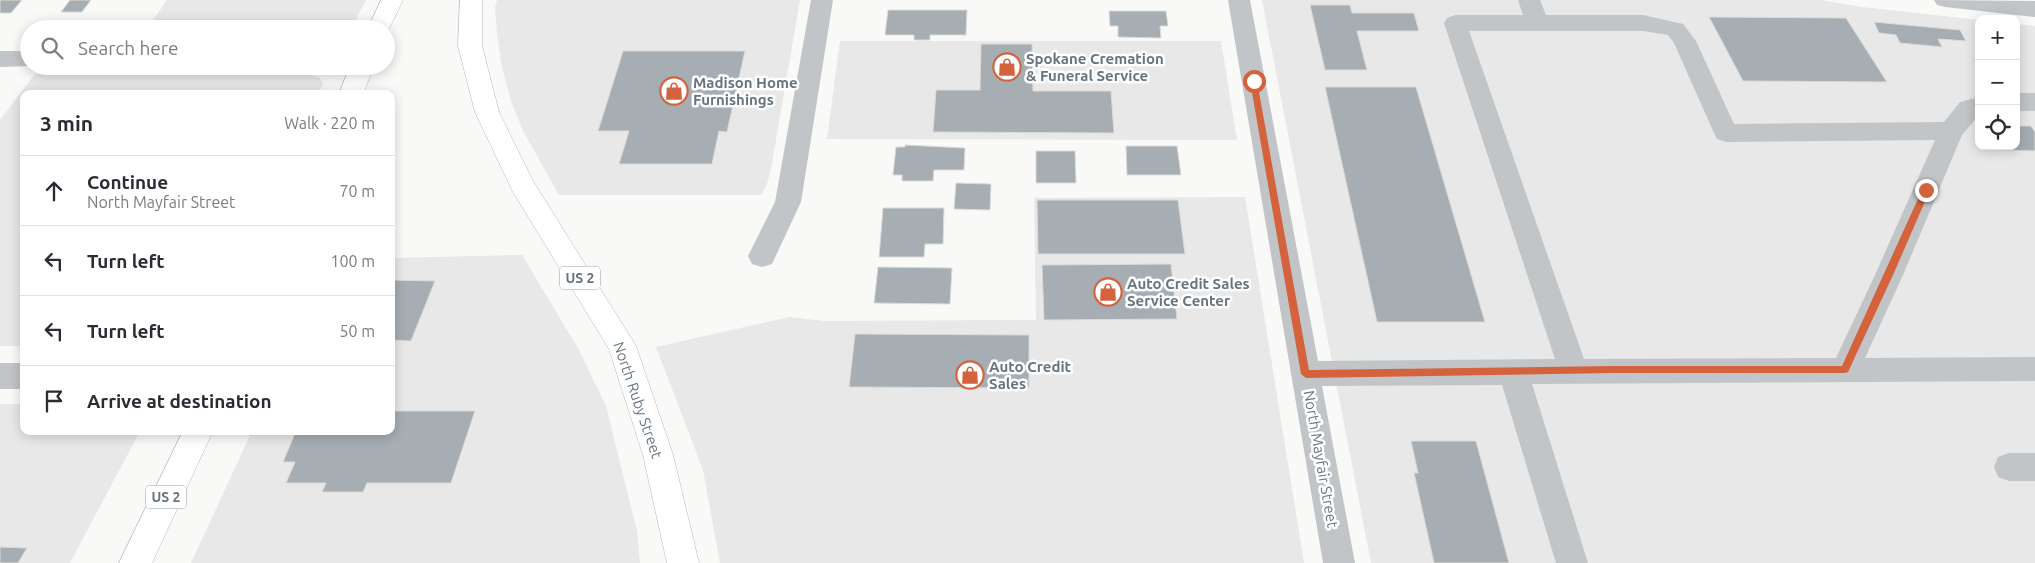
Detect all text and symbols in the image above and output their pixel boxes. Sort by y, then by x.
map controls [1975,15,2020,150]
button: + [1975,15,2020,60]
search box [20,20,395,75]
icon: search [38,34,66,62]
text: Search here [78,37,178,59]
place label: Spokane Cremation & Funeral Service [1026,50,1164,84]
shop icon: Spokane Cremation & Funeral Service [992,52,1022,82]
button: − [1975,60,2020,105]
route start [1243,70,1266,93]
place label: Madison Home Furnishings [693,74,798,108]
shop icon: Madison Home Furnishings [659,76,689,106]
button: locate [1975,105,2020,150]
text: 3 min [40,111,93,135]
text: Walk · 220 m [284,114,375,132]
text: Continue [87,171,168,193]
icon: ahead [40,177,68,205]
route end [1915,179,1938,202]
text: 70 m [339,182,375,200]
text: North Mayfair Street [87,193,235,211]
icon: left [40,247,68,275]
text: Turn left [87,250,165,272]
text: 100 m [330,252,375,270]
road number: US 2 [560,266,600,290]
place label: Auto Credit Sales Service Center [1127,275,1250,309]
shop icon: Auto Credit Sales Service Center [1093,277,1123,307]
icon: left [40,317,68,345]
text: Turn left [87,320,165,342]
text: 50 m [339,322,375,340]
street label: North Ruby Street [610,339,666,461]
place label: Auto Credit Sales [989,358,1072,392]
shop icon: Auto Credit Sales [955,360,985,390]
icon: arrive [40,387,68,415]
street label: North Mayfair Street [1301,389,1341,529]
text: Arrive at destination [87,390,272,412]
road number: US 2 [146,486,186,508]

